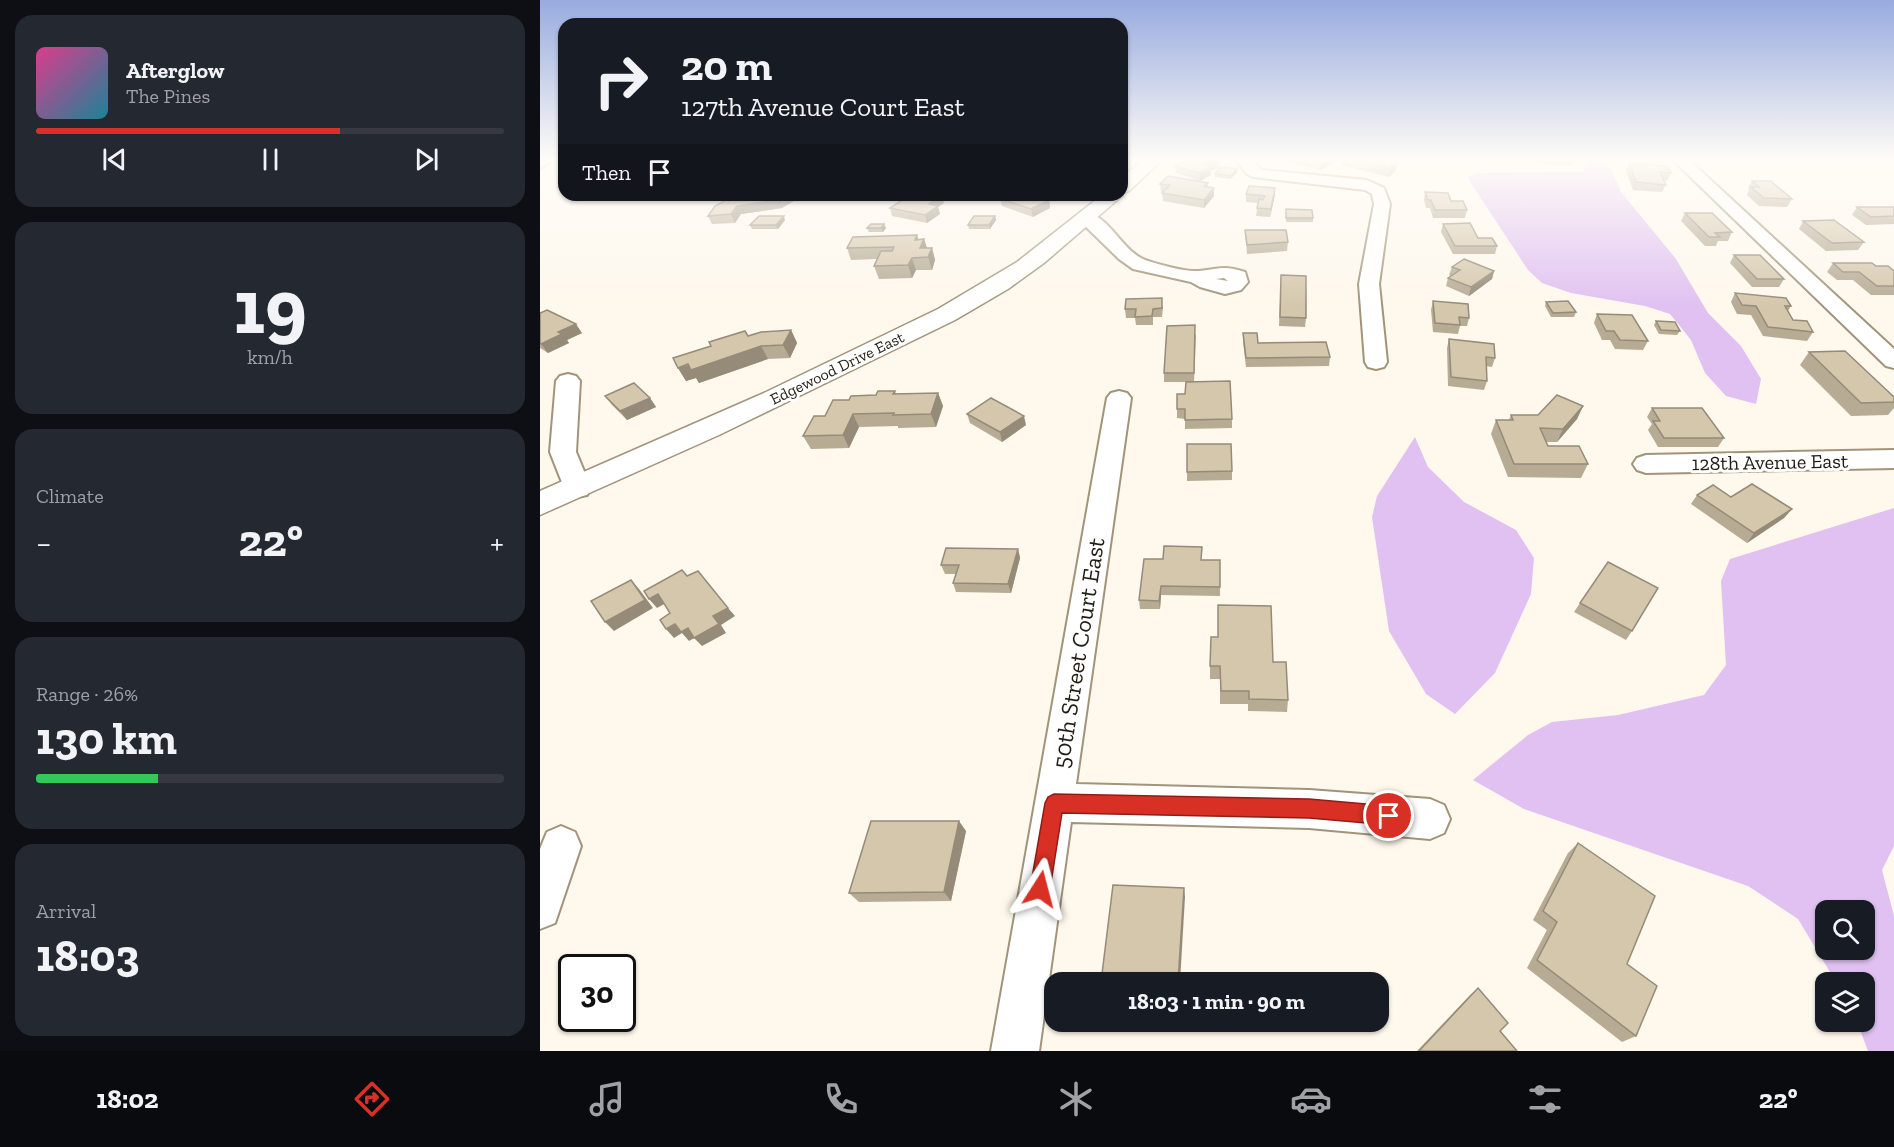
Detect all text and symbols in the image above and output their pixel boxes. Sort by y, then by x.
text: 20 m [681,40,772,91]
icon: right [582,42,660,120]
text: Afterglow [126,57,224,84]
text: The Pines [126,84,210,108]
text: 127th Avenue Court East [681,91,965,123]
icon: previous [98,143,131,176]
icon: pause [254,143,287,176]
icon: next [410,143,443,176]
icon: arrive [643,156,676,189]
text: Then [582,159,631,186]
text: 19 [233,259,307,353]
street label: Edgewood Drive East [767,327,907,409]
text: km/h [247,345,293,369]
street label: 128th Avenue East [1691,449,1849,475]
text: Climate [36,484,104,508]
text: 22° [238,514,303,568]
text: − [36,523,51,562]
text: + [490,523,504,562]
street label: 50th Street Court East [1045,535,1111,770]
text: Range · 26% [36,682,138,706]
text: 130 km [36,712,177,766]
pin [1363,790,1414,841]
icon: arrive [1372,799,1405,832]
position arrow [1008,857,1072,921]
text: Arrival [36,899,96,923]
map controls [1815,900,1875,1032]
button: search [1815,900,1875,960]
text: 18:03 [36,929,140,983]
speed limit sign: 30 [558,954,636,1032]
button: layers [1815,972,1875,1032]
text: 18:03 · 1 min · 90 m [1128,988,1305,1015]
icon: directions [351,1078,393,1120]
icon: music [586,1078,628,1120]
icon: phone [820,1078,862,1120]
icon: climate [1055,1078,1097,1120]
icon: car [1290,1078,1332,1120]
icon: filters [1524,1078,1566,1120]
text: 18:02 [96,1083,159,1115]
text: 22° [1759,1083,1798,1115]

